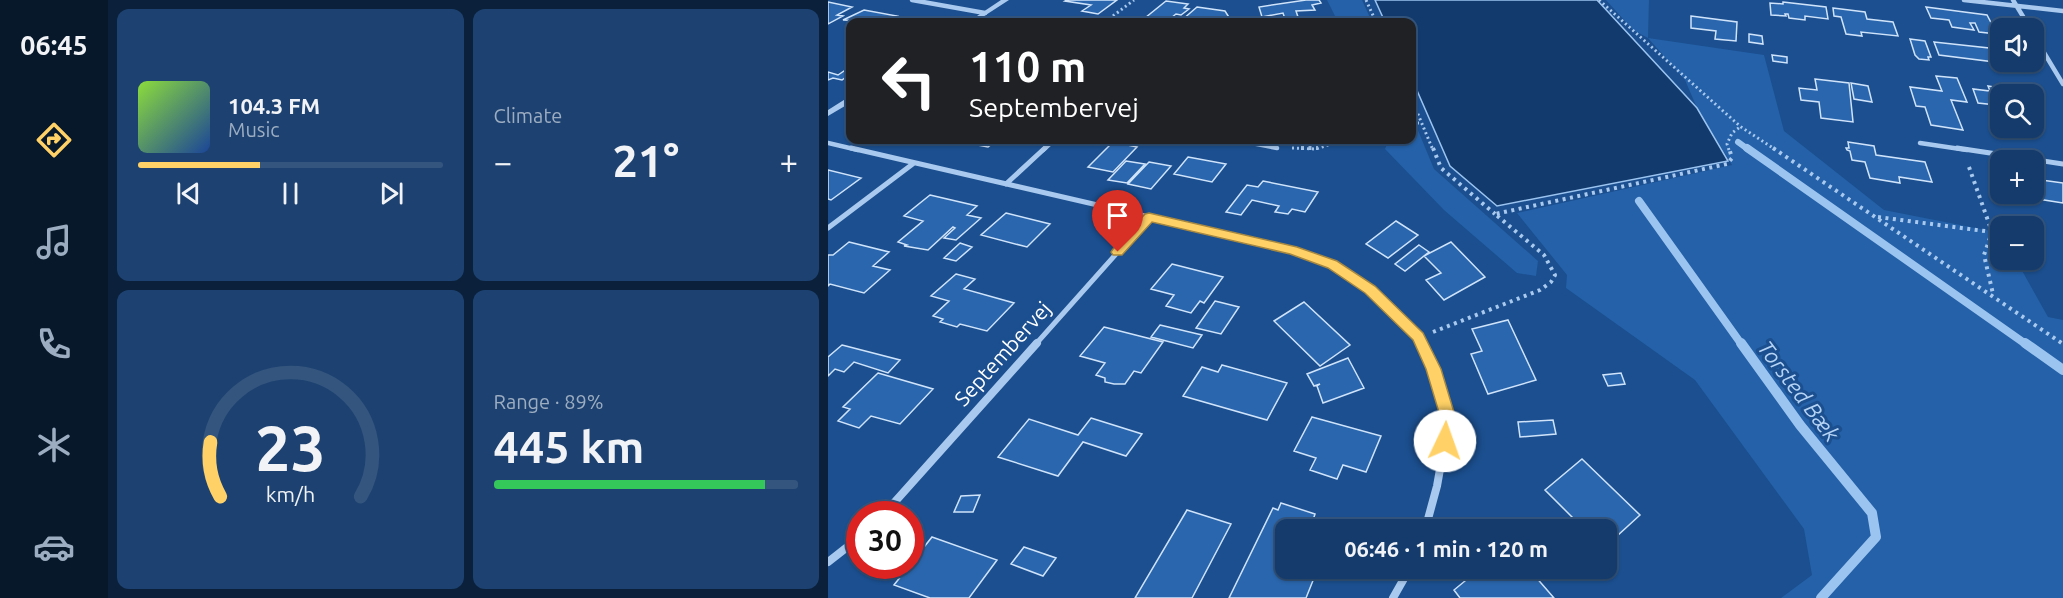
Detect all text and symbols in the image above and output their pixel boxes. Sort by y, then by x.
map controls [1990,18,2044,270]
button: sound [1990,18,2044,72]
text: 06:45 [20,30,88,60]
icon: left [870,42,948,120]
text: 110 m [969,43,1086,90]
button: search [1990,84,2044,138]
text: Septembervej [969,92,1139,122]
text: 104.3 FM [228,93,320,118]
text: Climate [494,104,562,127]
text: Music [228,118,280,141]
icon: directions [33,119,75,161]
text: 21° [612,135,679,186]
text: − [494,143,512,180]
text: + [779,143,798,180]
button: + [1990,150,2044,204]
icon: previous [172,177,205,210]
icon: pause [274,177,307,210]
icon: next [375,177,408,210]
pin [1092,190,1143,252]
icon: arrive [1101,199,1134,232]
button: − [1990,216,2044,270]
icon: music [33,221,75,263]
street label: Septembervej [949,296,1055,410]
icon: phone [33,323,75,365]
water label: Torsted Bæk [1753,335,1846,447]
text: Range · 89% [494,390,604,413]
position arrow [1413,409,1477,473]
text: 23 [255,413,325,483]
text: 445 km [494,421,644,472]
icon: climate [33,424,75,466]
text: km/h [265,482,315,506]
speed limit sign: 30 [846,501,924,579]
icon: car [33,526,75,568]
text: 06:46 · 1 min · 120 m [1344,536,1548,561]

